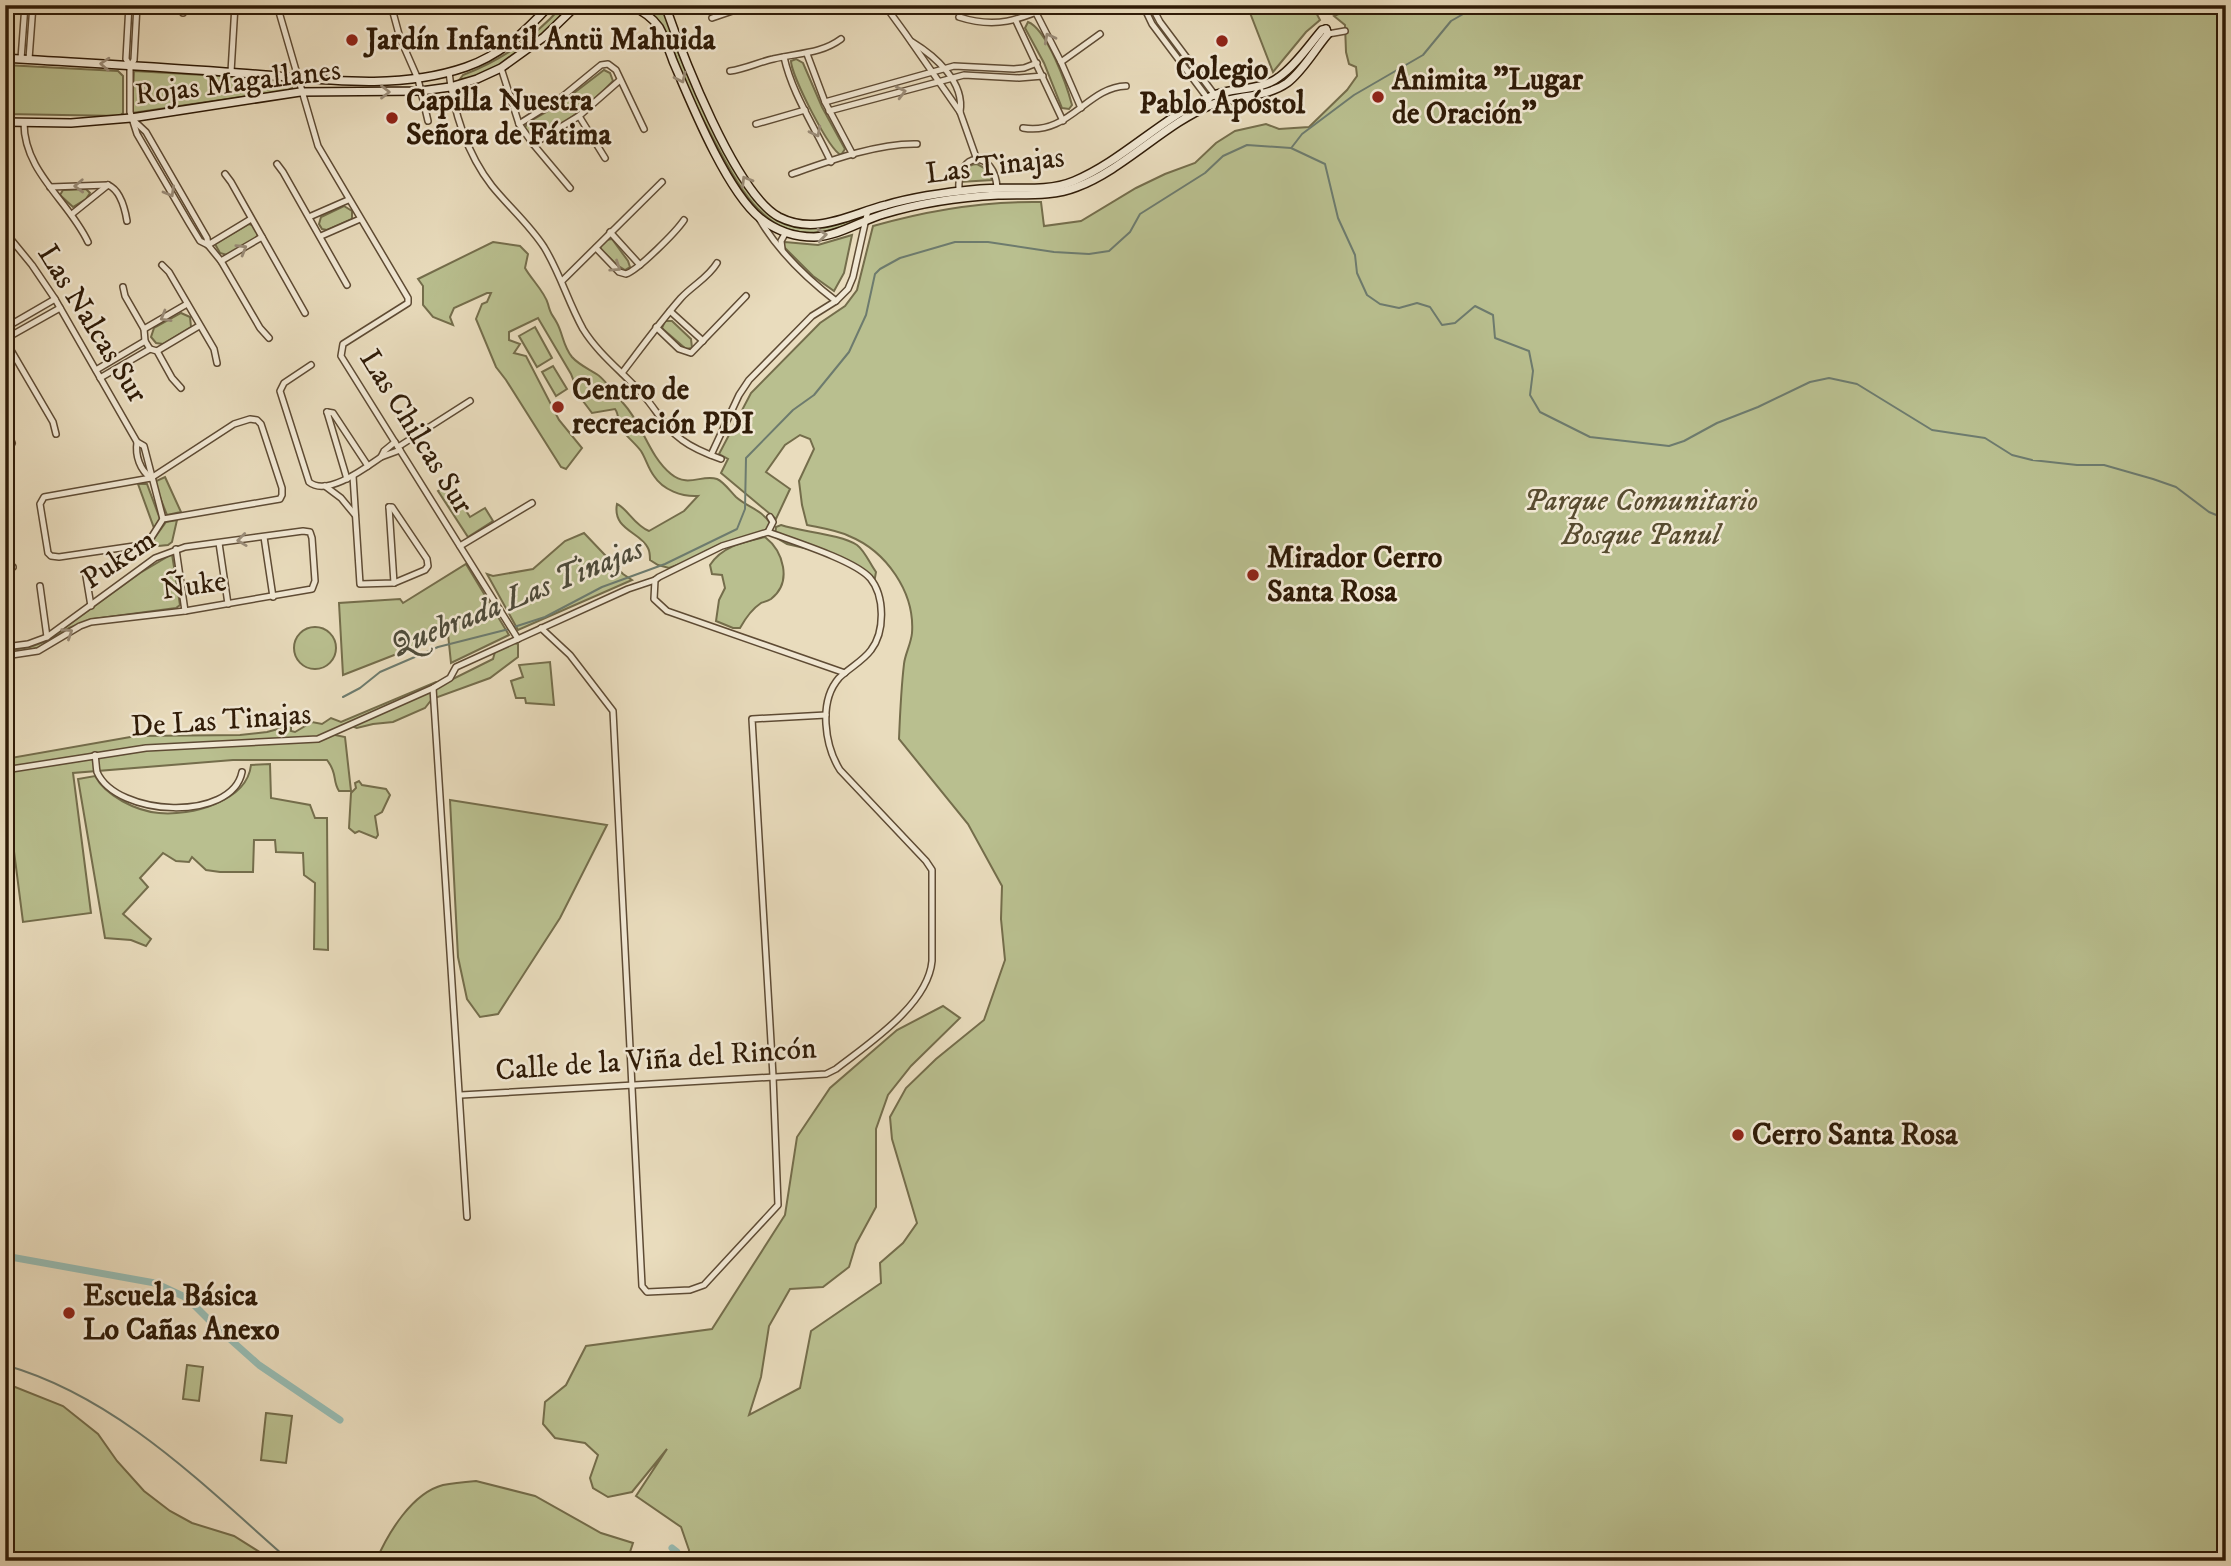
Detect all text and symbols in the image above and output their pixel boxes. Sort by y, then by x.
place label: Jardín Infantil Antü Mahuida [363,22,717,59]
marker: Jardín Infantil Antü Mahuida [344,32,360,48]
one-way arrow [1043,33,1057,45]
marker: Colegio Pablo Apóstol [1214,33,1230,49]
street label: Rojas Magallanes [133,52,343,114]
place label: Colegio Pablo Apóstol [1139,52,1306,123]
one-way arrow [100,57,111,72]
place label: Animita "Lugar de Oración" [1391,62,1584,133]
one-way arrow [673,71,687,84]
place label: Capilla Nuestra Señora de Fátima [406,83,612,154]
one-way arrow [380,84,391,99]
one-way arrow [894,86,906,100]
marker: Animita "Lugar de Oración" [1370,89,1386,105]
marker: Capilla Nuestra Señora de Fátima [384,110,400,126]
one-way arrow [808,125,821,137]
street label: Las Tinajas [923,139,1067,193]
one-way arrow [742,176,755,189]
one-way arrow [73,178,84,193]
one-way arrow [162,184,175,197]
one-way arrow [817,228,828,243]
street label: Las Nalcas Sur [29,238,155,410]
one-way arrow [234,244,247,257]
one-way arrow [608,259,621,271]
one-way arrow [160,309,173,322]
street label: Las Chilcas Sur [351,343,481,521]
place label: Centro de recreación PDI [572,372,754,443]
marker: Centro de recreación PDI [550,399,566,415]
park label: Parque Comunitario Bosque Panul [1524,483,1758,554]
street label: Pukem [75,522,163,598]
water label: Quebrada Las Tinajas [384,528,651,667]
one-way arrow [236,532,248,547]
place label: Mirador Cerro Santa Rosa [1267,540,1442,611]
street label: Ñuke [159,561,229,609]
marker: Mirador Cerro Santa Rosa [1245,567,1261,583]
one-way arrow [60,629,73,641]
street label: De Las Tinajas [130,696,312,746]
street label: Calle de la Viña del Rincón [494,1030,818,1090]
place label: Cerro Santa Rosa [1752,1117,1959,1154]
marker: Cerro Santa Rosa [1730,1127,1746,1143]
place label: Escuela Básica Lo Cañas Anexo [83,1278,280,1349]
marker: Escuela Básica Lo Cañas Anexo [61,1305,77,1321]

